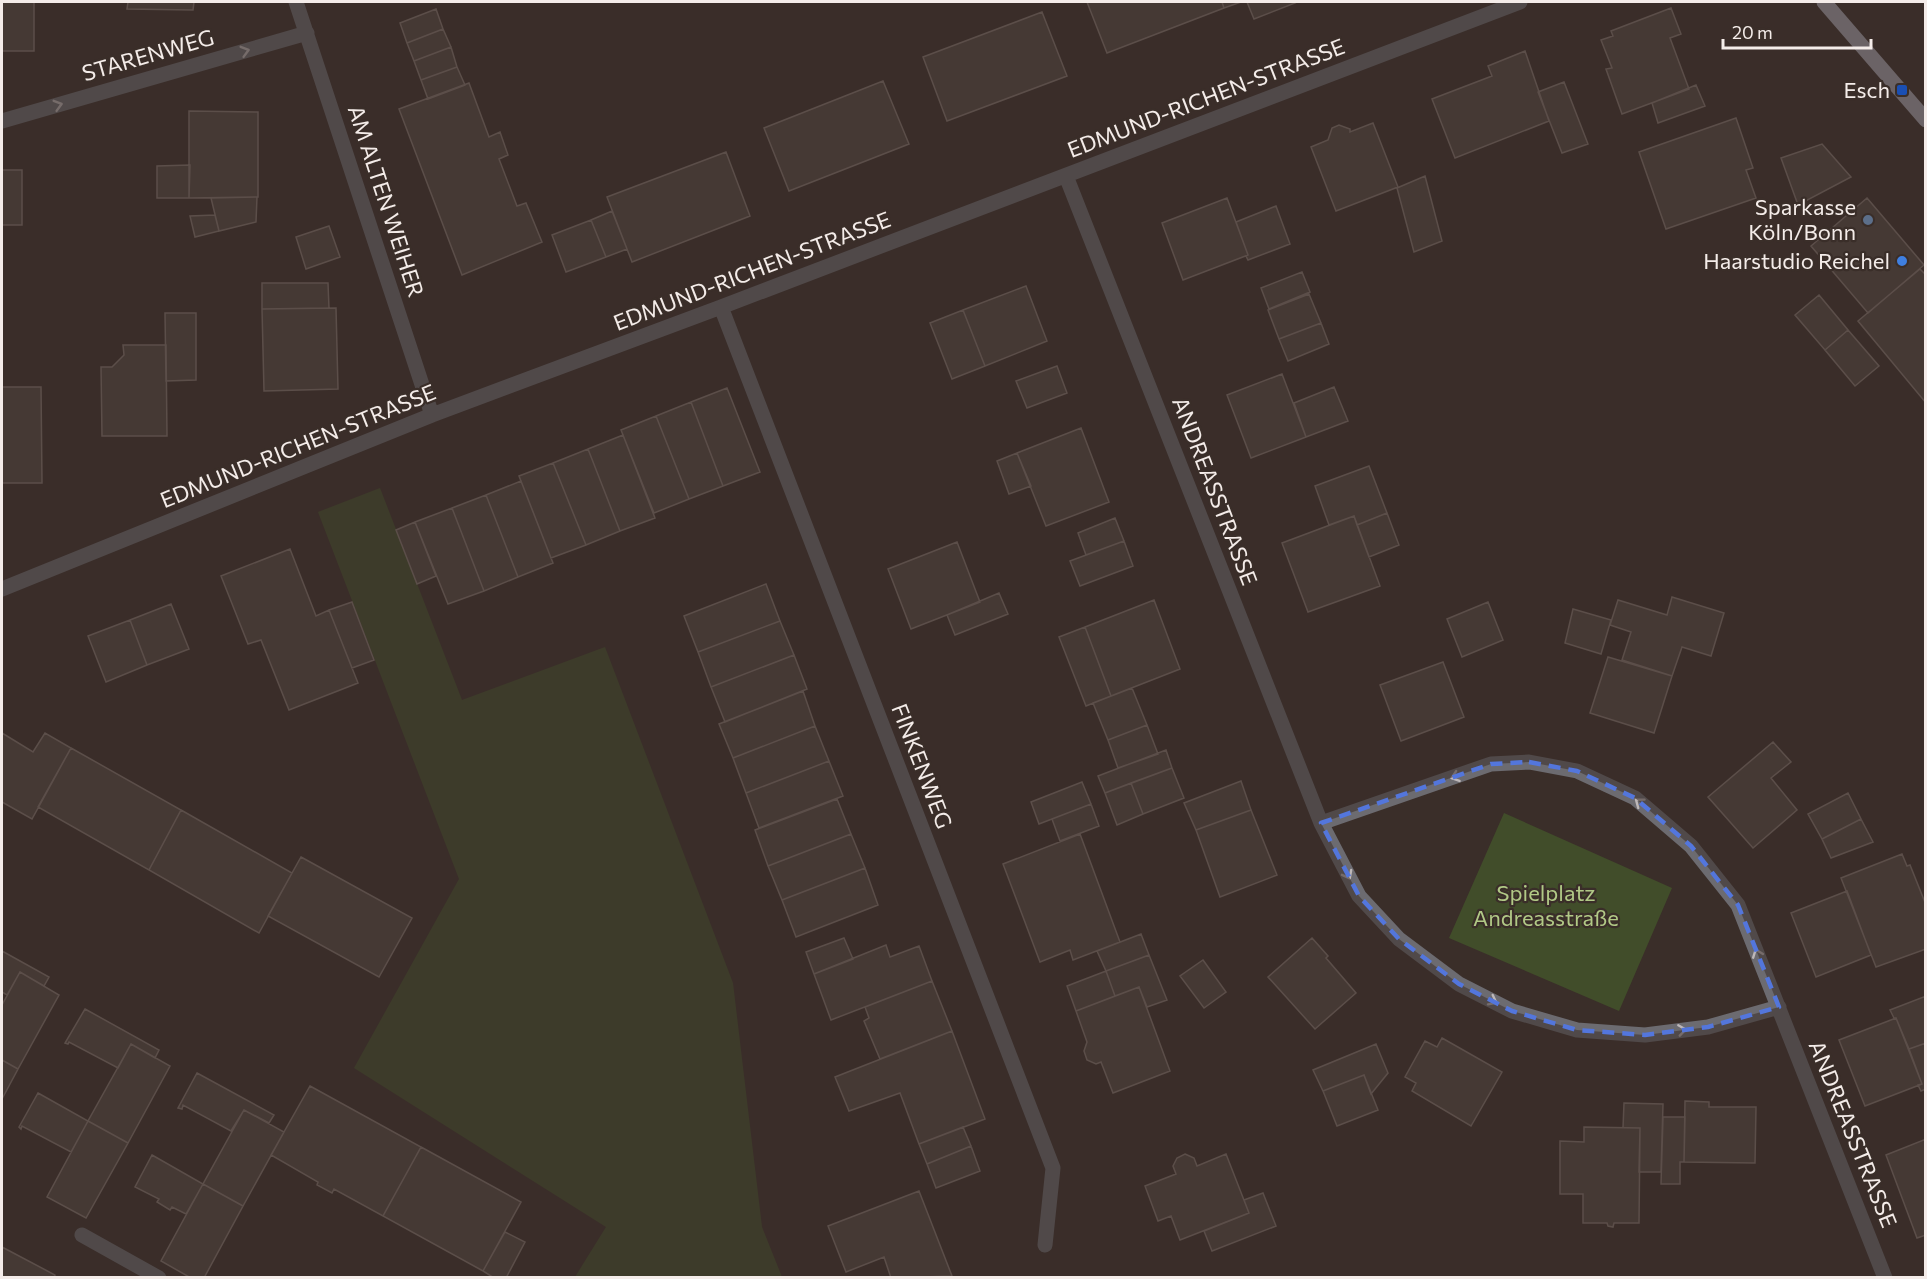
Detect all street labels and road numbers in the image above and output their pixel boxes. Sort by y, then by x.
street label: STARENWEG [79,23,217,86]
street label: EDMUND-RICHEN-STRASSE [1063,32,1348,163]
street label: AM ALTEN WEIHER [343,102,430,300]
street label: EDMUND-RICHEN-STRASSE [609,205,894,336]
street label: EDMUND-RICHEN-STRASSE [156,378,439,513]
street label: ANDREASSTRASSE [1167,393,1264,589]
street label: FINKENWEG [886,700,959,832]
street label: ANDREASSTRASSE [1804,1036,1903,1231]

